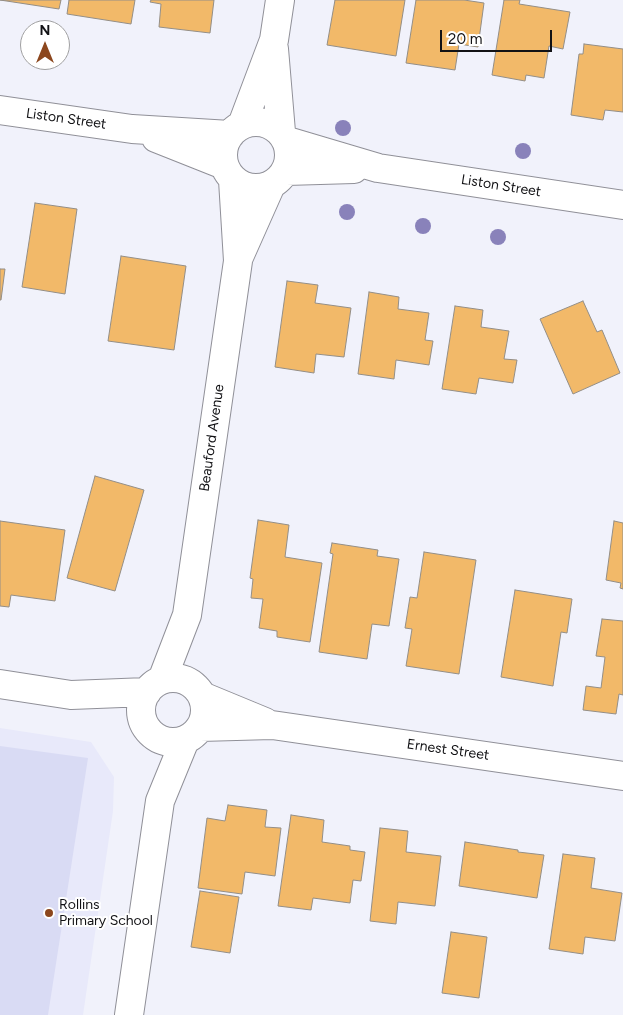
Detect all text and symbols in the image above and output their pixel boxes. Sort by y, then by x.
north arrow [20,20,70,70]
scale bar [443,20,556,52]
text: N [40,22,50,39]
text: 20 m [448,30,482,48]
street label: Liston Street [25,105,107,133]
street label: Liston Street [460,171,542,201]
street label: Beauford Avenue [196,383,228,493]
street label: Ernest Street [406,736,490,764]
place label: Rollins Primary School [59,897,153,930]
marker: Rollins Primary School [43,907,55,919]

